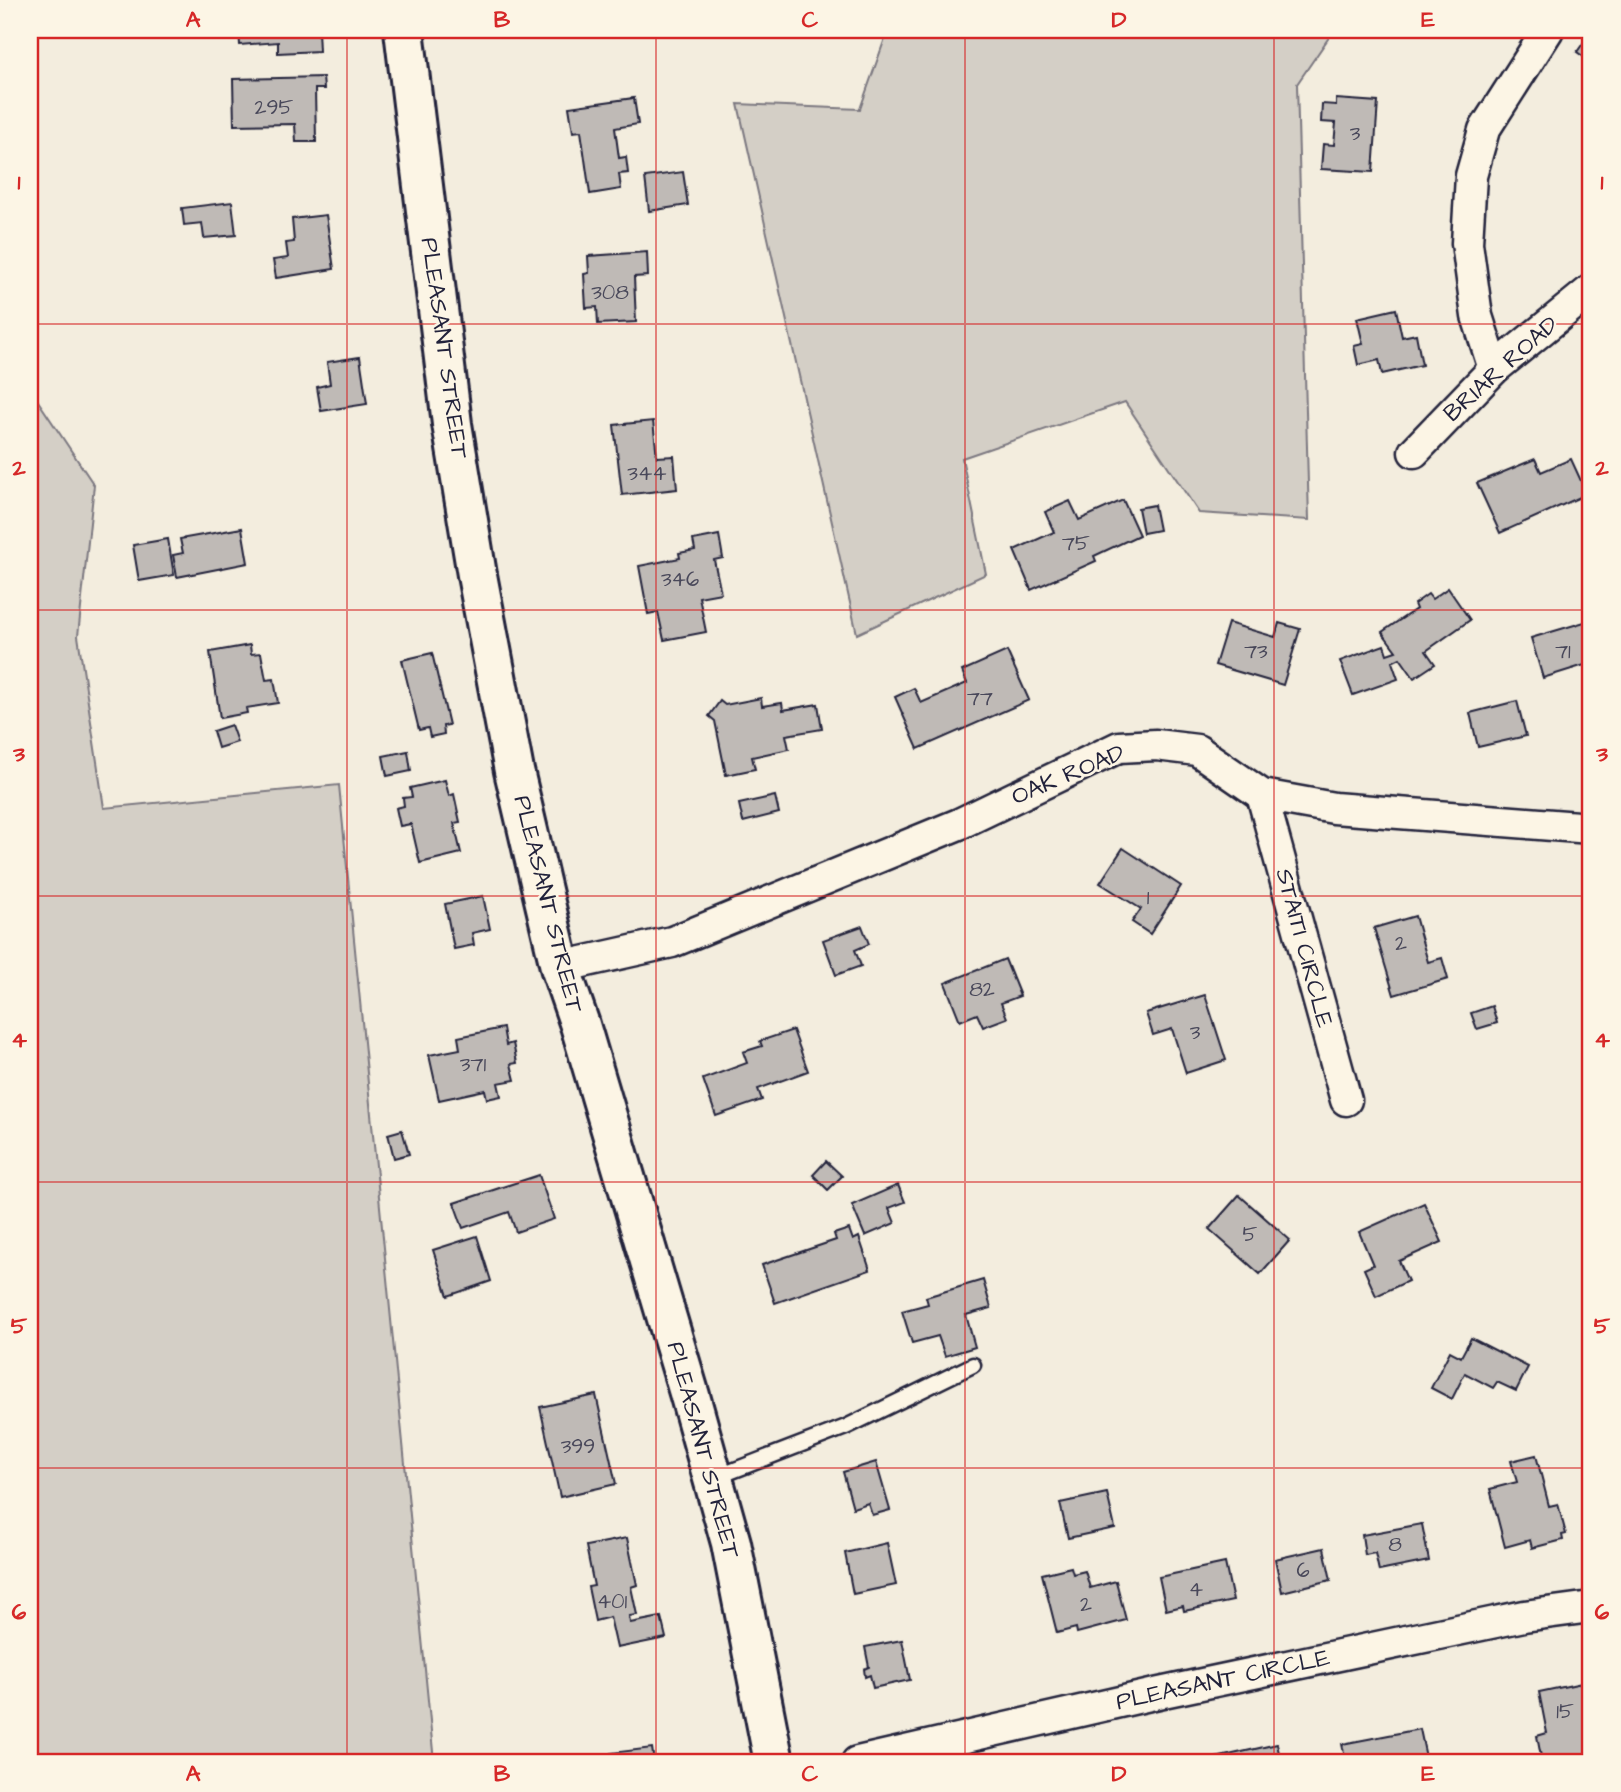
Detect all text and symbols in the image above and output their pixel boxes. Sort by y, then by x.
text: A [186,4,201,36]
text: B [494,4,511,36]
text: C [802,4,819,36]
text: D [1112,4,1127,36]
text: E [1421,4,1435,36]
house number: 295 [255,93,294,122]
house number: 3 [1350,119,1361,148]
text: 1 [18,166,21,198]
text: 1 [1601,166,1604,198]
street label: PLEASANT STREET [412,235,476,461]
house number: 308 [591,278,629,307]
street label: BRIAR ROAD [1436,308,1566,430]
text: 2 [11,452,26,484]
text: 2 [1594,452,1609,484]
house number: 344 [627,459,667,488]
house number: 75 [1062,529,1090,558]
house number: 346 [661,565,699,594]
house number: 73 [1244,637,1268,666]
house number: 71 [1555,637,1571,666]
house number: 77 [967,684,993,713]
street label: OAK ROAD [1006,736,1130,814]
text: 3 [12,738,25,770]
text: 3 [1595,738,1608,770]
street label: PLEASANT STREET [505,792,591,1016]
street label: STAITI CIRCLE [1266,865,1342,1031]
house number: 1 [1147,883,1150,912]
house number: 2 [1395,929,1407,958]
house number: 82 [969,975,995,1004]
house number: 3 [1190,1018,1201,1047]
text: 4 [11,1024,27,1056]
text: 4 [1594,1024,1610,1056]
house number: 371 [460,1050,486,1079]
house number: 5 [1243,1220,1258,1249]
text: 5 [11,1310,28,1342]
text: 5 [1594,1310,1611,1342]
street label: PLEASANT STREET [658,1338,748,1562]
house number: 399 [561,1432,595,1461]
house number: 8 [1388,1530,1402,1559]
house number: 6 [1296,1556,1310,1585]
house number: 4 [1189,1575,1203,1604]
house number: 401 [597,1587,627,1616]
house number: 2 [1080,1590,1092,1619]
text: 6 [12,1596,27,1628]
text: 6 [1595,1596,1610,1628]
street label: PLEASANT CIRCLE [1113,1641,1333,1719]
house number: 15 [1556,1697,1574,1726]
text: A [186,1758,201,1790]
text: B [494,1758,511,1790]
text: C [802,1758,819,1790]
text: D [1112,1758,1127,1790]
text: E [1421,1758,1435,1790]

